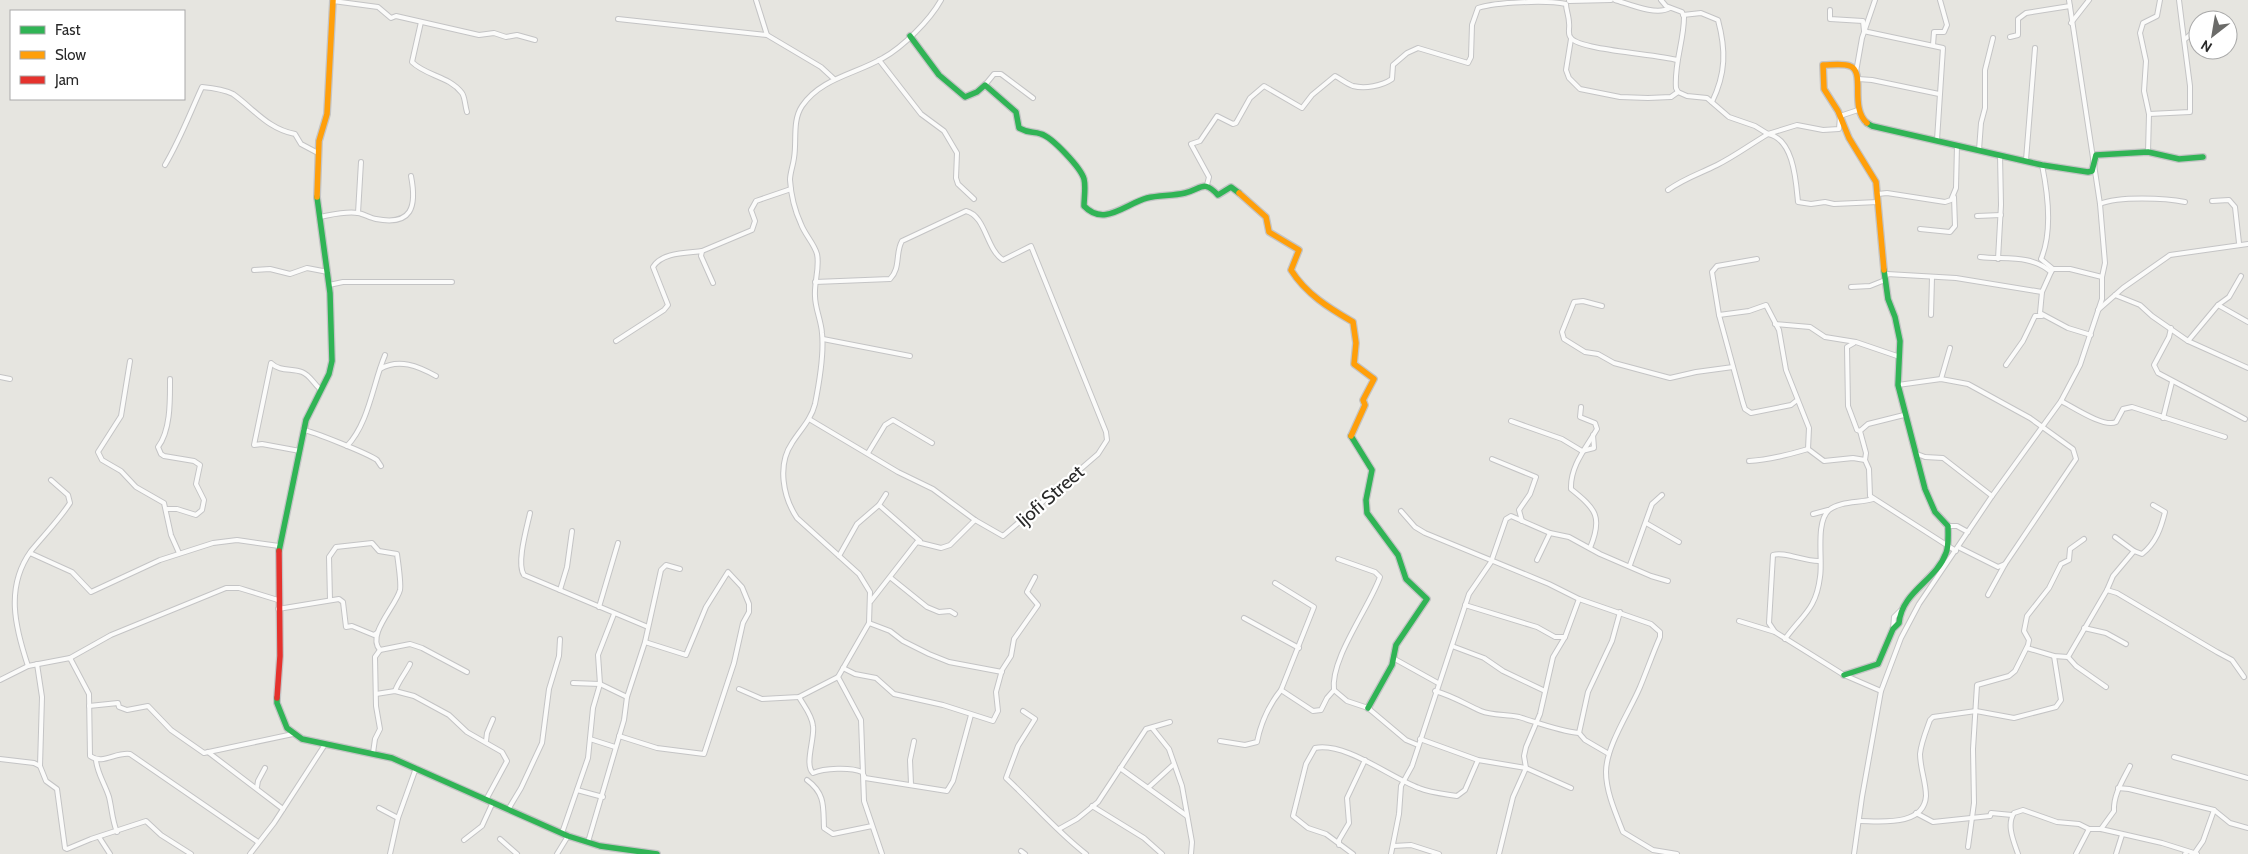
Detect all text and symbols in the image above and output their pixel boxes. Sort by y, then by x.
legend [10,10,185,100]
north arrow [2188,10,2238,60]
text: Fast [55,21,80,39]
text: N [2197,36,2215,56]
text: Slow [55,46,86,64]
text: Jam [54,71,79,89]
street label: Ijofi Street [1011,460,1089,532]

